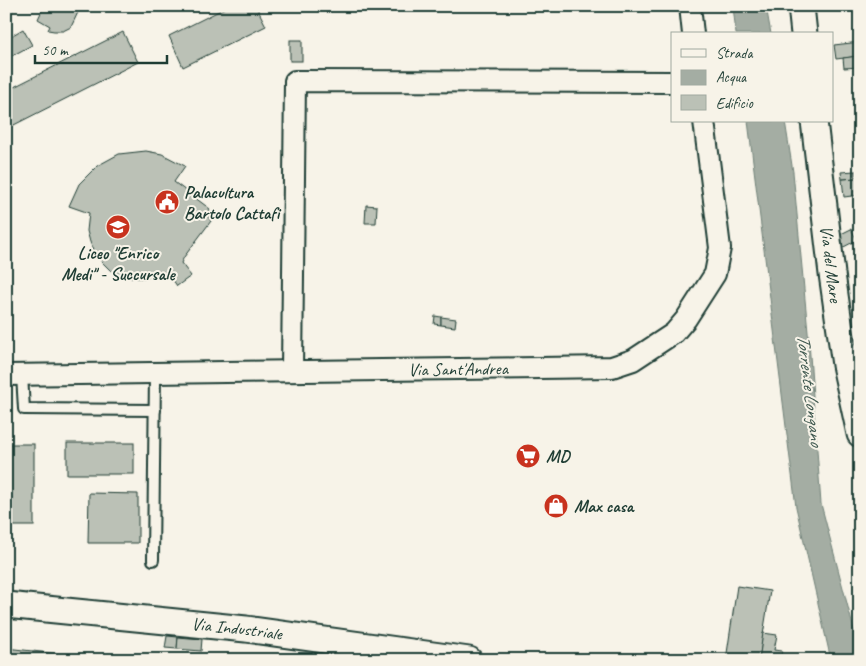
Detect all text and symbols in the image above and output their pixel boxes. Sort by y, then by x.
scale bar [35,32,168,64]
legend [671,32,834,122]
text: 50 m [42,41,69,60]
text: Strada [716,44,753,63]
text: Acqua [716,68,747,87]
text: Edificio [716,94,754,113]
place label: Palacultura Bartolo Cattafi [184,181,281,224]
public building icon: Palacultura Bartolo Cattafi [154,189,180,215]
school or university icon: Liceo "Enrico Medi" - Succursale [105,214,131,240]
street label: Via del Mare [815,224,847,305]
place label: Liceo "Enrico Medi" - Succursale [61,242,177,285]
water label: Torrente Longano [791,333,829,450]
street label: Via Sant'Andrea [408,357,510,381]
supermarket icon: MD [515,443,541,469]
place label: MD [546,445,571,467]
shop icon: Max casa [543,493,569,519]
place label: Max casa [574,495,635,517]
street label: Via Industriale [191,613,284,645]

